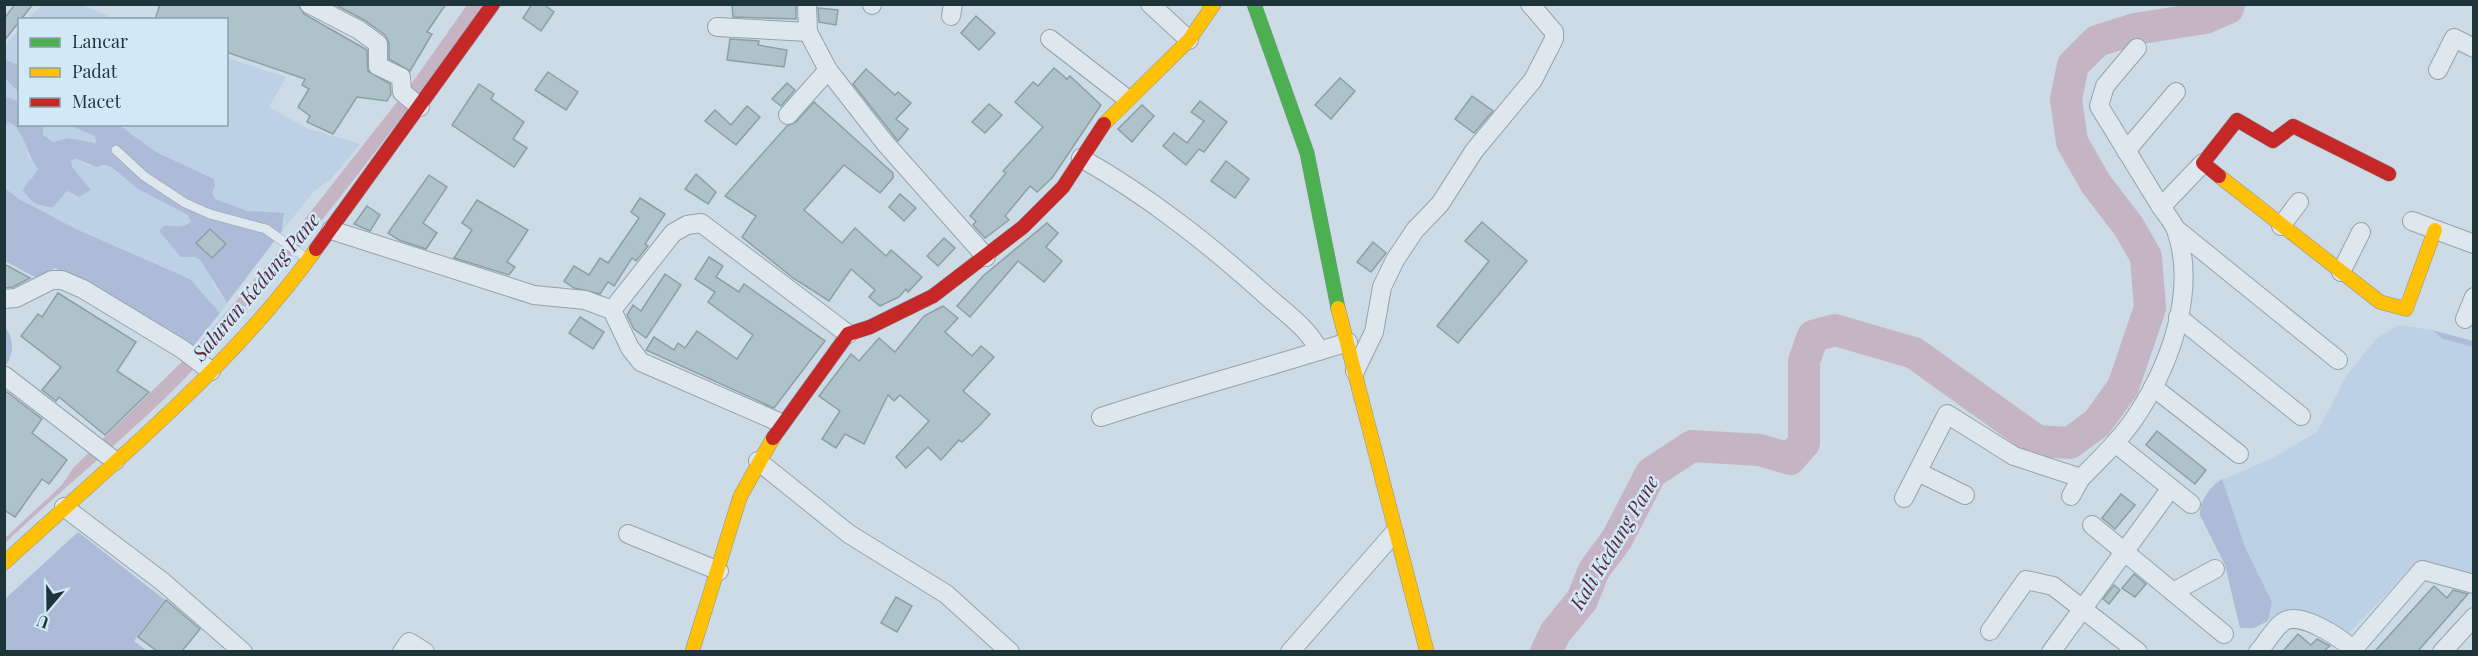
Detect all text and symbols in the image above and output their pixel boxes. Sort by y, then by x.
legend [18,18,228,126]
text: Lancar [72,29,128,53]
text: Padat [72,59,118,83]
text: Macet [72,89,121,113]
water label: Saluran Kedung Pane [184,206,325,366]
water label: Kali Kedung Pane [1562,470,1664,615]
north arrow [18,578,78,638]
text: U [34,611,51,634]

